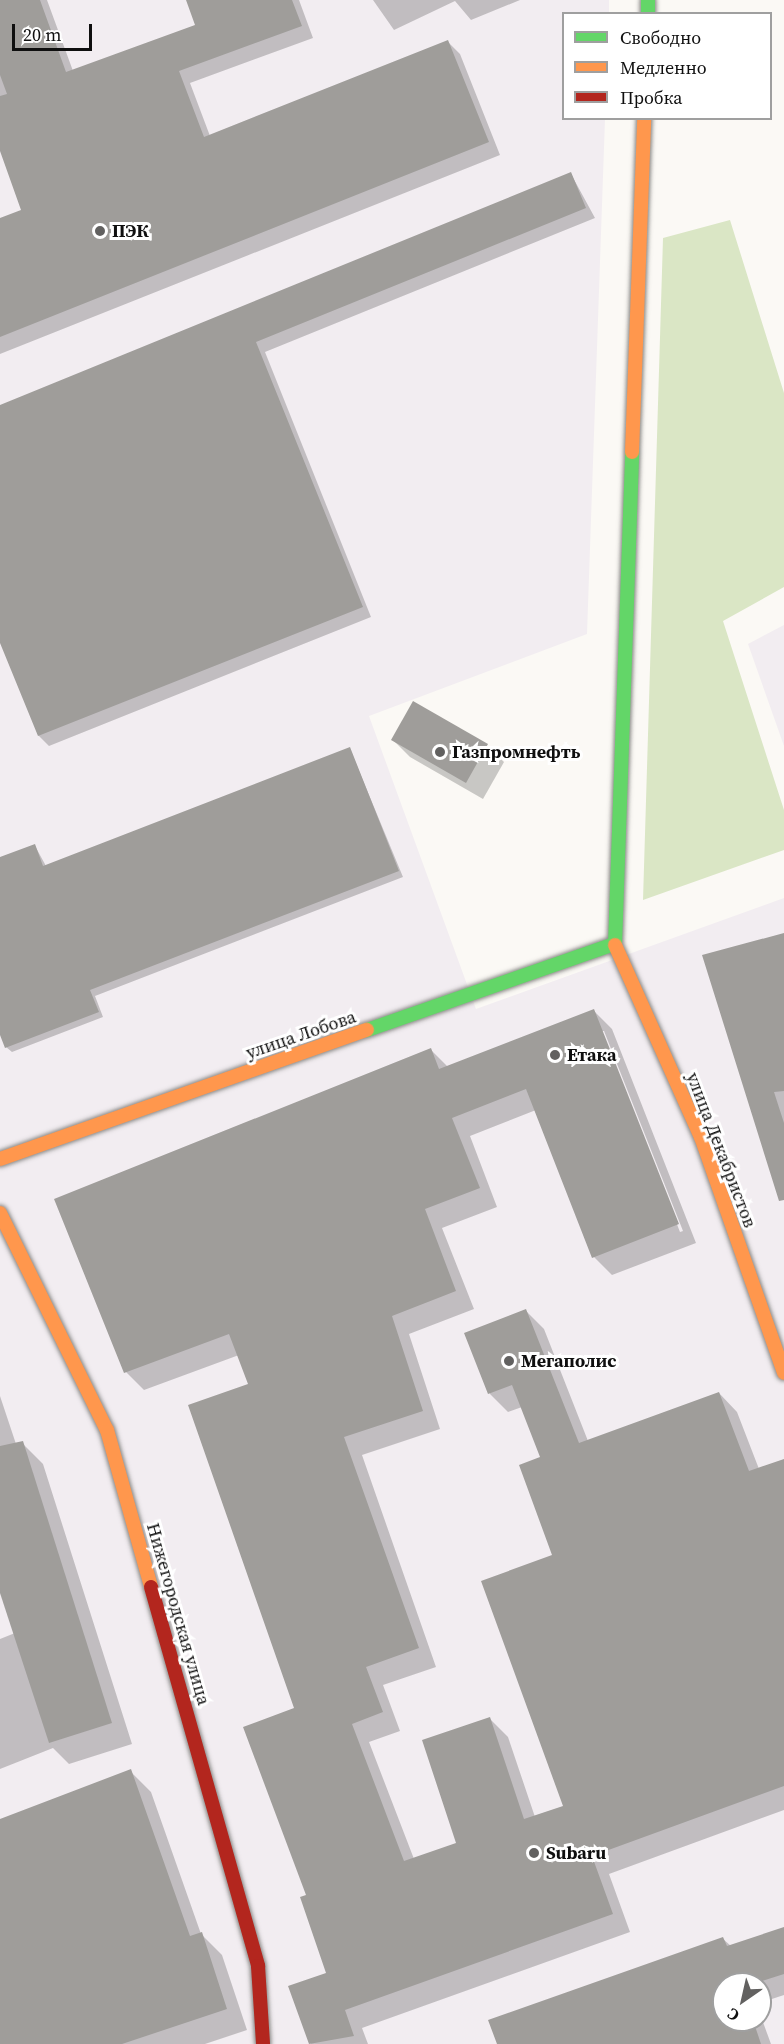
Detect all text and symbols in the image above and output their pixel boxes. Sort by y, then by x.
scale bar [15,12,94,50]
legend [562,12,772,120]
text: 20 m [23,22,61,47]
text: Свободно [620,25,701,50]
text: Медленно [620,55,707,80]
text: Пробка [620,85,682,110]
place label: ПЭК [112,220,149,242]
marker: ПЭК [93,224,107,238]
place label: Газпромнефть [452,741,580,763]
marker: Газпромнефть [433,745,447,759]
street label: улица Лобова [243,1006,359,1064]
place label: Етака [567,1044,617,1066]
marker: Етака [548,1048,562,1062]
street label: улица Декабристов [681,1069,761,1231]
place label: Мегаполис [521,1350,617,1372]
marker: Мегаполис [502,1354,516,1368]
street label: Нижегородская улица [142,1521,214,1707]
place label: Subaru [546,1842,606,1864]
marker: Subaru [527,1846,541,1860]
north arrow [712,1972,772,2032]
text: С [723,2003,743,2027]

